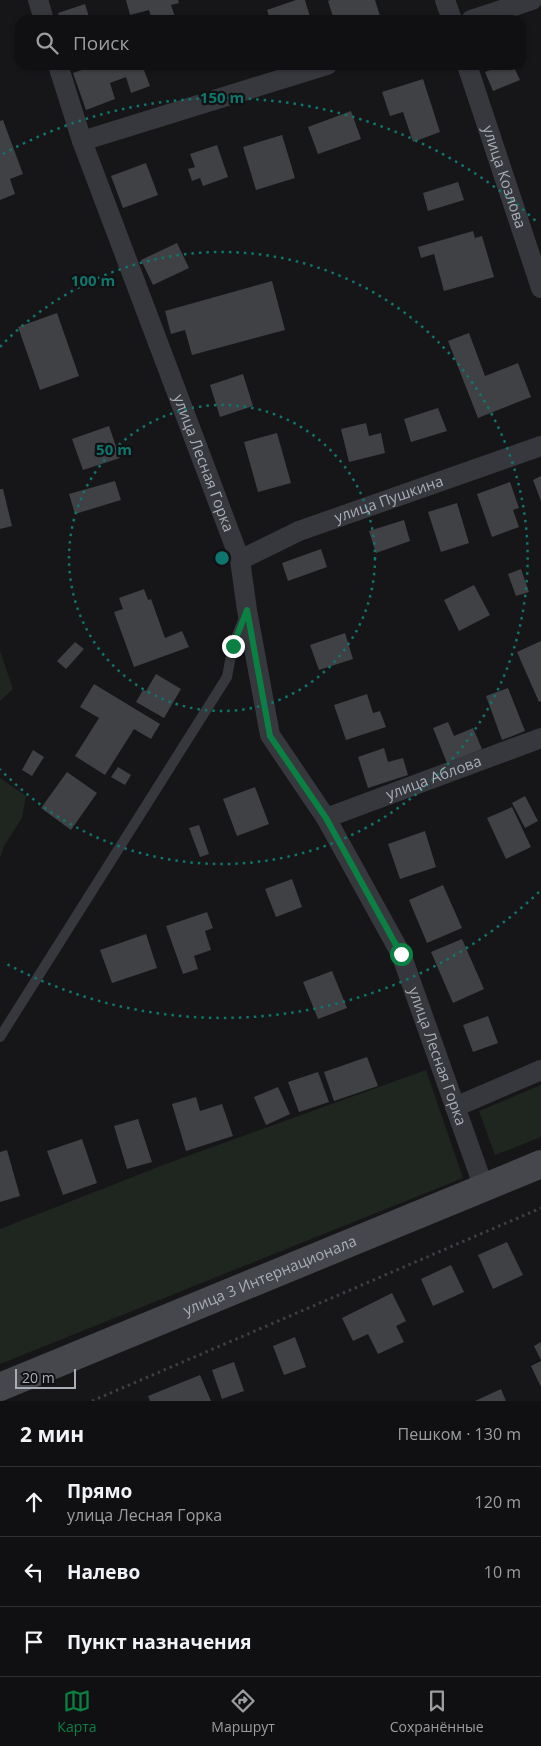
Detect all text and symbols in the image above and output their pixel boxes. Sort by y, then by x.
search box [15,15,526,70]
icon: search [33,29,61,57]
text: Поиск [73,30,129,56]
text: 150 m [200,87,244,107]
street label: улица Козлова [479,123,532,231]
text: 100 m [71,270,115,290]
street label: улица Лесная Горка [169,391,239,534]
text: 50 m [96,439,132,459]
street label: улица Пушкина [331,470,446,527]
centre of rings [213,549,231,567]
route end [222,635,245,658]
street label: улица Аблова [383,750,484,804]
route start [390,943,413,966]
street label: улица Лесная Горка [404,984,472,1128]
street label: улица 3 Интернационала [180,1230,359,1319]
scale bar [15,1366,76,1389]
text: 20 m [22,1368,55,1387]
text: 2 мин [20,1420,84,1448]
text: Пешком · 130 m [398,1423,521,1445]
text: Прямо [67,1478,132,1504]
icon: ahead [20,1488,48,1516]
text: 120 m [475,1491,521,1513]
text: улица Лесная Горка [67,1504,222,1526]
icon: left [20,1558,48,1586]
text: Налево [67,1559,140,1585]
text: 10 m [484,1561,521,1583]
icon: arrive [20,1628,48,1656]
text: Пункт назначения [67,1629,252,1655]
tab: Карта [57,1687,97,1736]
tab: Маршрут [211,1687,275,1736]
tab: Сохранённые [390,1687,484,1736]

